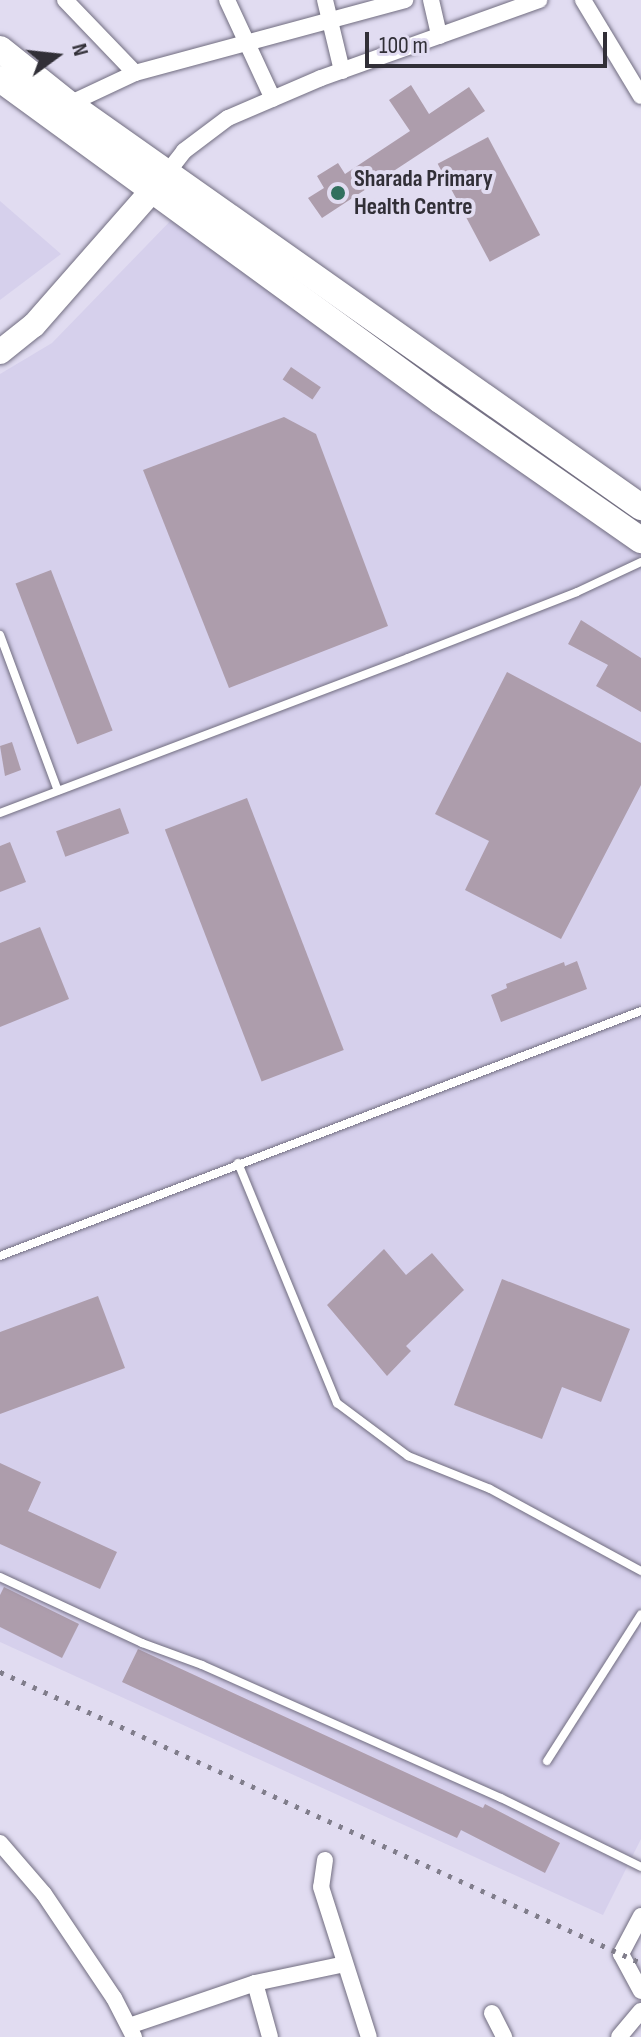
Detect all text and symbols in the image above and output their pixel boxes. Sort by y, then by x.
north arrow [16,16,96,96]
scale bar [369,16,611,66]
text: 100 m [379,31,428,60]
text: N [65,40,94,59]
place label: Sharada Primary Health Centre [354,165,493,221]
marker: Sharada Primary Health Centre [329,184,347,202]

